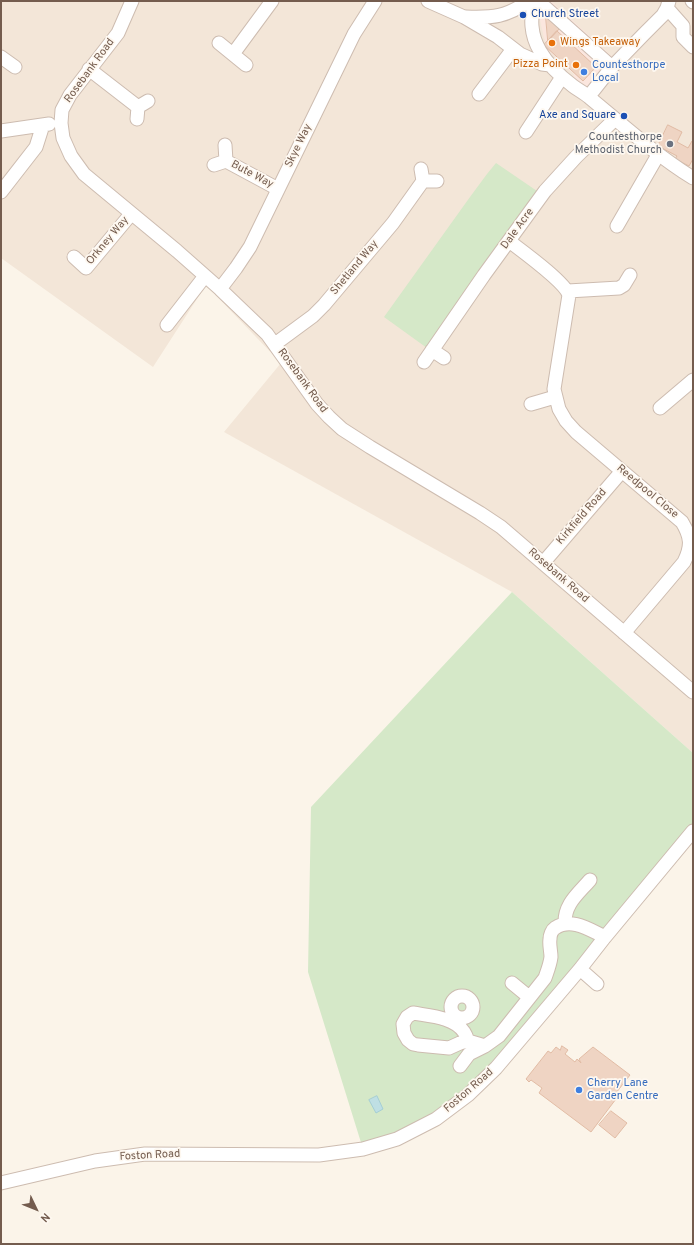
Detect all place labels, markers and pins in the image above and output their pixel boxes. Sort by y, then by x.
place label: Church Street [531,8,599,22]
marker: Church Street [518,10,528,20]
place label: Wings Takeaway [560,36,640,50]
marker: Wings Takeaway [547,38,557,48]
place label: Pizza Point [513,58,568,72]
place label: Countesthorpe Local [592,59,665,85]
marker: Pizza Point [571,60,581,70]
marker: Countesthorpe Local [579,67,589,77]
place label: Axe and Square [539,109,616,123]
marker: Axe and Square [619,111,629,121]
place label: Countesthorpe Methodist Church [575,131,662,157]
marker: Countesthorpe Methodist Church [665,139,675,149]
place label: Cherry Lane Garden Centre [587,1077,658,1103]
marker: Cherry Lane Garden Centre [574,1085,584,1095]

